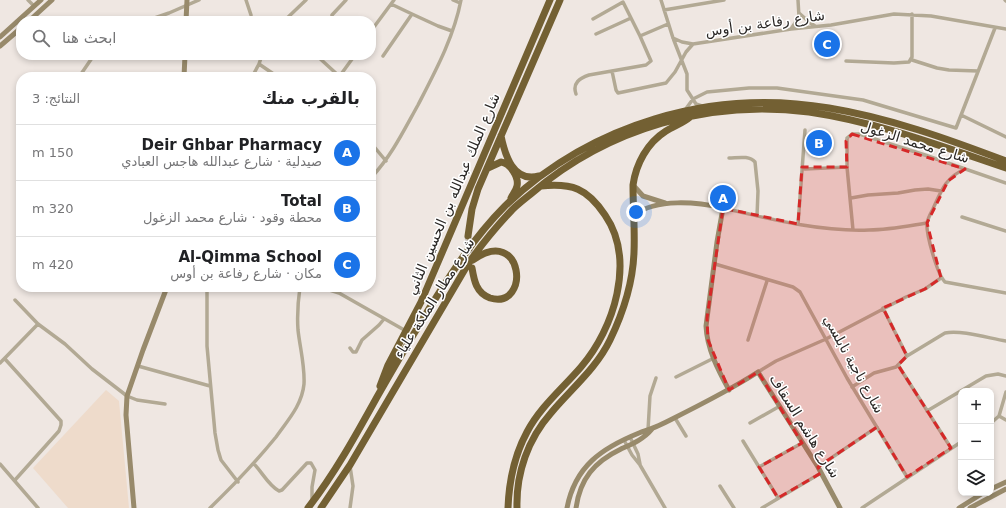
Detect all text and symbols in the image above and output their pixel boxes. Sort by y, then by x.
street label: شارع رفاعة بن أوس [704,6,826,40]
search box [16,16,376,60]
icon: search [30,27,52,49]
text: ابحث هنا [62,29,117,47]
pin: C [814,29,840,59]
text: بالقرب منك [262,88,360,108]
text: النتائج: 3 [32,91,80,106]
street label: شارع الملك عبدالله بن الحسين الثاني [403,91,504,298]
street label: شارع محمد الزغول [859,118,971,167]
pin: B [806,128,832,158]
text: Deir Ghbar Pharmacy [142,136,322,154]
text: 150 m [32,145,74,160]
text: A [342,145,352,160]
text: صيدلية · شارع عبدالله هاجس العبادي [121,154,322,169]
pin: A [710,183,736,213]
text: Total [281,192,322,210]
text: 320 m [32,201,74,216]
text: B [342,201,352,216]
your location [626,202,646,222]
text: محطة وقود · شارع محمد الزغول [143,210,322,225]
street label: شارع مطار الملكة علياء [390,235,478,362]
text: Al-Qimma School [178,248,322,266]
text: 420 m [32,257,74,272]
text: C [342,257,352,272]
text: مكان · شارع رفاعة بن أوس [170,266,322,281]
street label: شارع ناجية نابلسي [820,312,888,416]
street label: شارع هاشم السقاف [766,371,843,481]
map controls [958,388,994,496]
button: + [958,388,994,424]
button: − [958,424,994,460]
button: layers [958,460,994,496]

